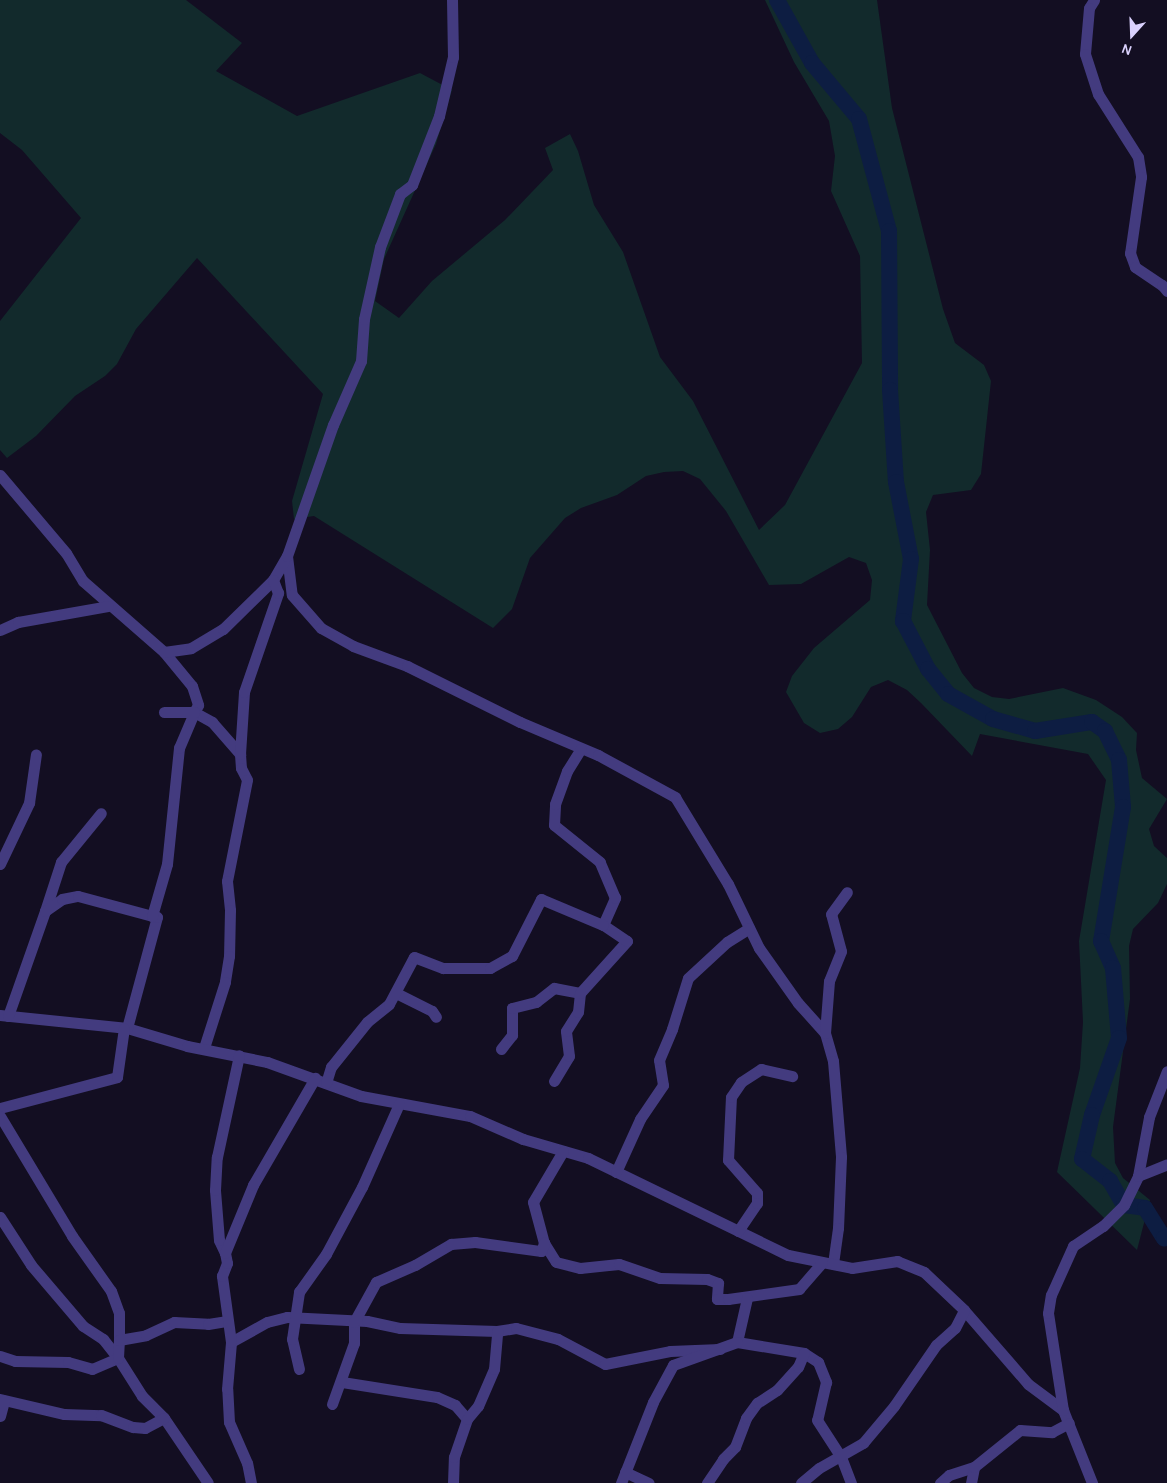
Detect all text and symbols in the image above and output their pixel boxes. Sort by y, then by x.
north arrow [1107,10,1157,60]
text: N [1119,40,1134,59]

